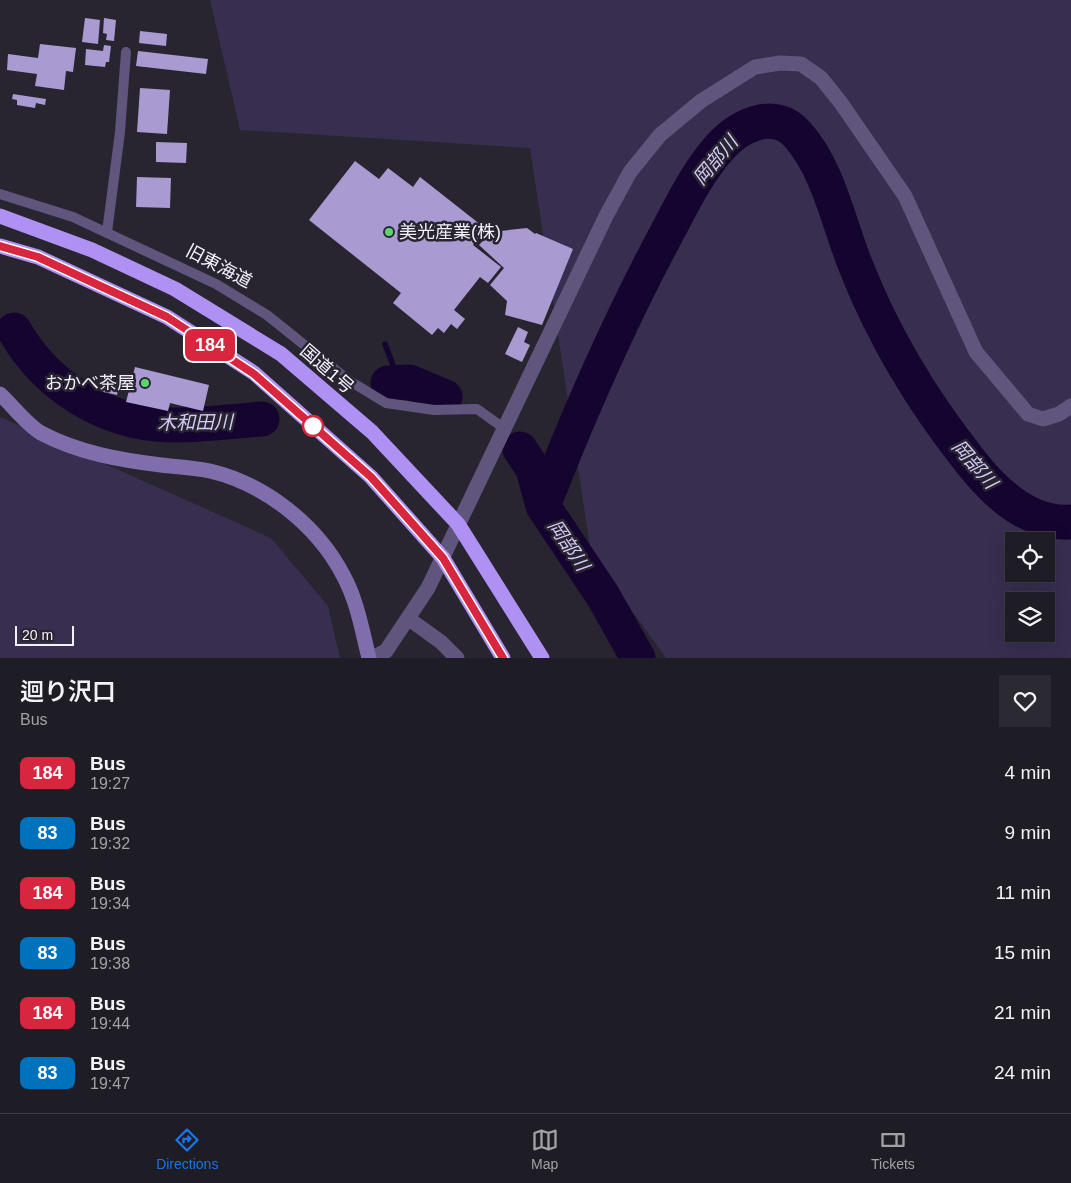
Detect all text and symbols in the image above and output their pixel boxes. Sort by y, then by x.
water label: 岡部川 [689,130,743,189]
place label: 美光産業(株) [399,222,501,242]
marker: 美光産業(株) [383,226,395,238]
street label: 旧東海道 [183,240,255,292]
line badge: 184 [181,329,239,361]
text: 184 [195,335,225,355]
street label: 国道1号 [296,340,358,398]
place label: おかべ茶屋 [45,373,135,393]
marker: おかべ茶屋 [139,377,151,389]
water label: 木和田川 [157,411,235,434]
unlabelled marker [302,415,324,437]
water label: 岡部川 [948,436,1003,494]
water label: 岡部川 [544,516,594,576]
map controls [1005,532,1055,642]
button: locate [1005,532,1055,582]
button: layers [1005,592,1055,642]
scale bar [15,623,74,646]
text: 20 m [22,627,53,643]
button: heart [999,675,1051,727]
text: 迴り沢口 [20,678,116,705]
text: Bus [20,711,48,728]
text: Bus [90,753,126,774]
text: 4 min [1005,762,1051,783]
text: 184 [32,763,63,783]
text: 19:27 [90,775,130,792]
text: Bus [90,813,126,834]
text: 9 min [1005,822,1051,843]
text: 83 [37,823,58,843]
text: 19:32 [90,835,130,852]
text: Bus [90,873,126,894]
text: 11 min [995,882,1051,903]
text: 184 [32,883,63,903]
text: 19:34 [90,895,130,912]
text: Bus [90,933,126,954]
text: 15 min [994,942,1051,963]
text: 83 [37,943,58,963]
text: 19:38 [90,955,130,972]
text: Bus [90,993,126,1014]
text: 21 min [994,1002,1051,1023]
text: 184 [32,1003,63,1023]
text: 19:44 [90,1015,130,1032]
text: Bus [90,1053,126,1074]
text: 24 min [994,1062,1051,1083]
text: 83 [37,1063,58,1083]
text: 19:47 [90,1075,130,1092]
tab: Directions [156,1126,218,1172]
tab: Map [531,1126,559,1172]
tab: Tickets [871,1126,915,1172]

